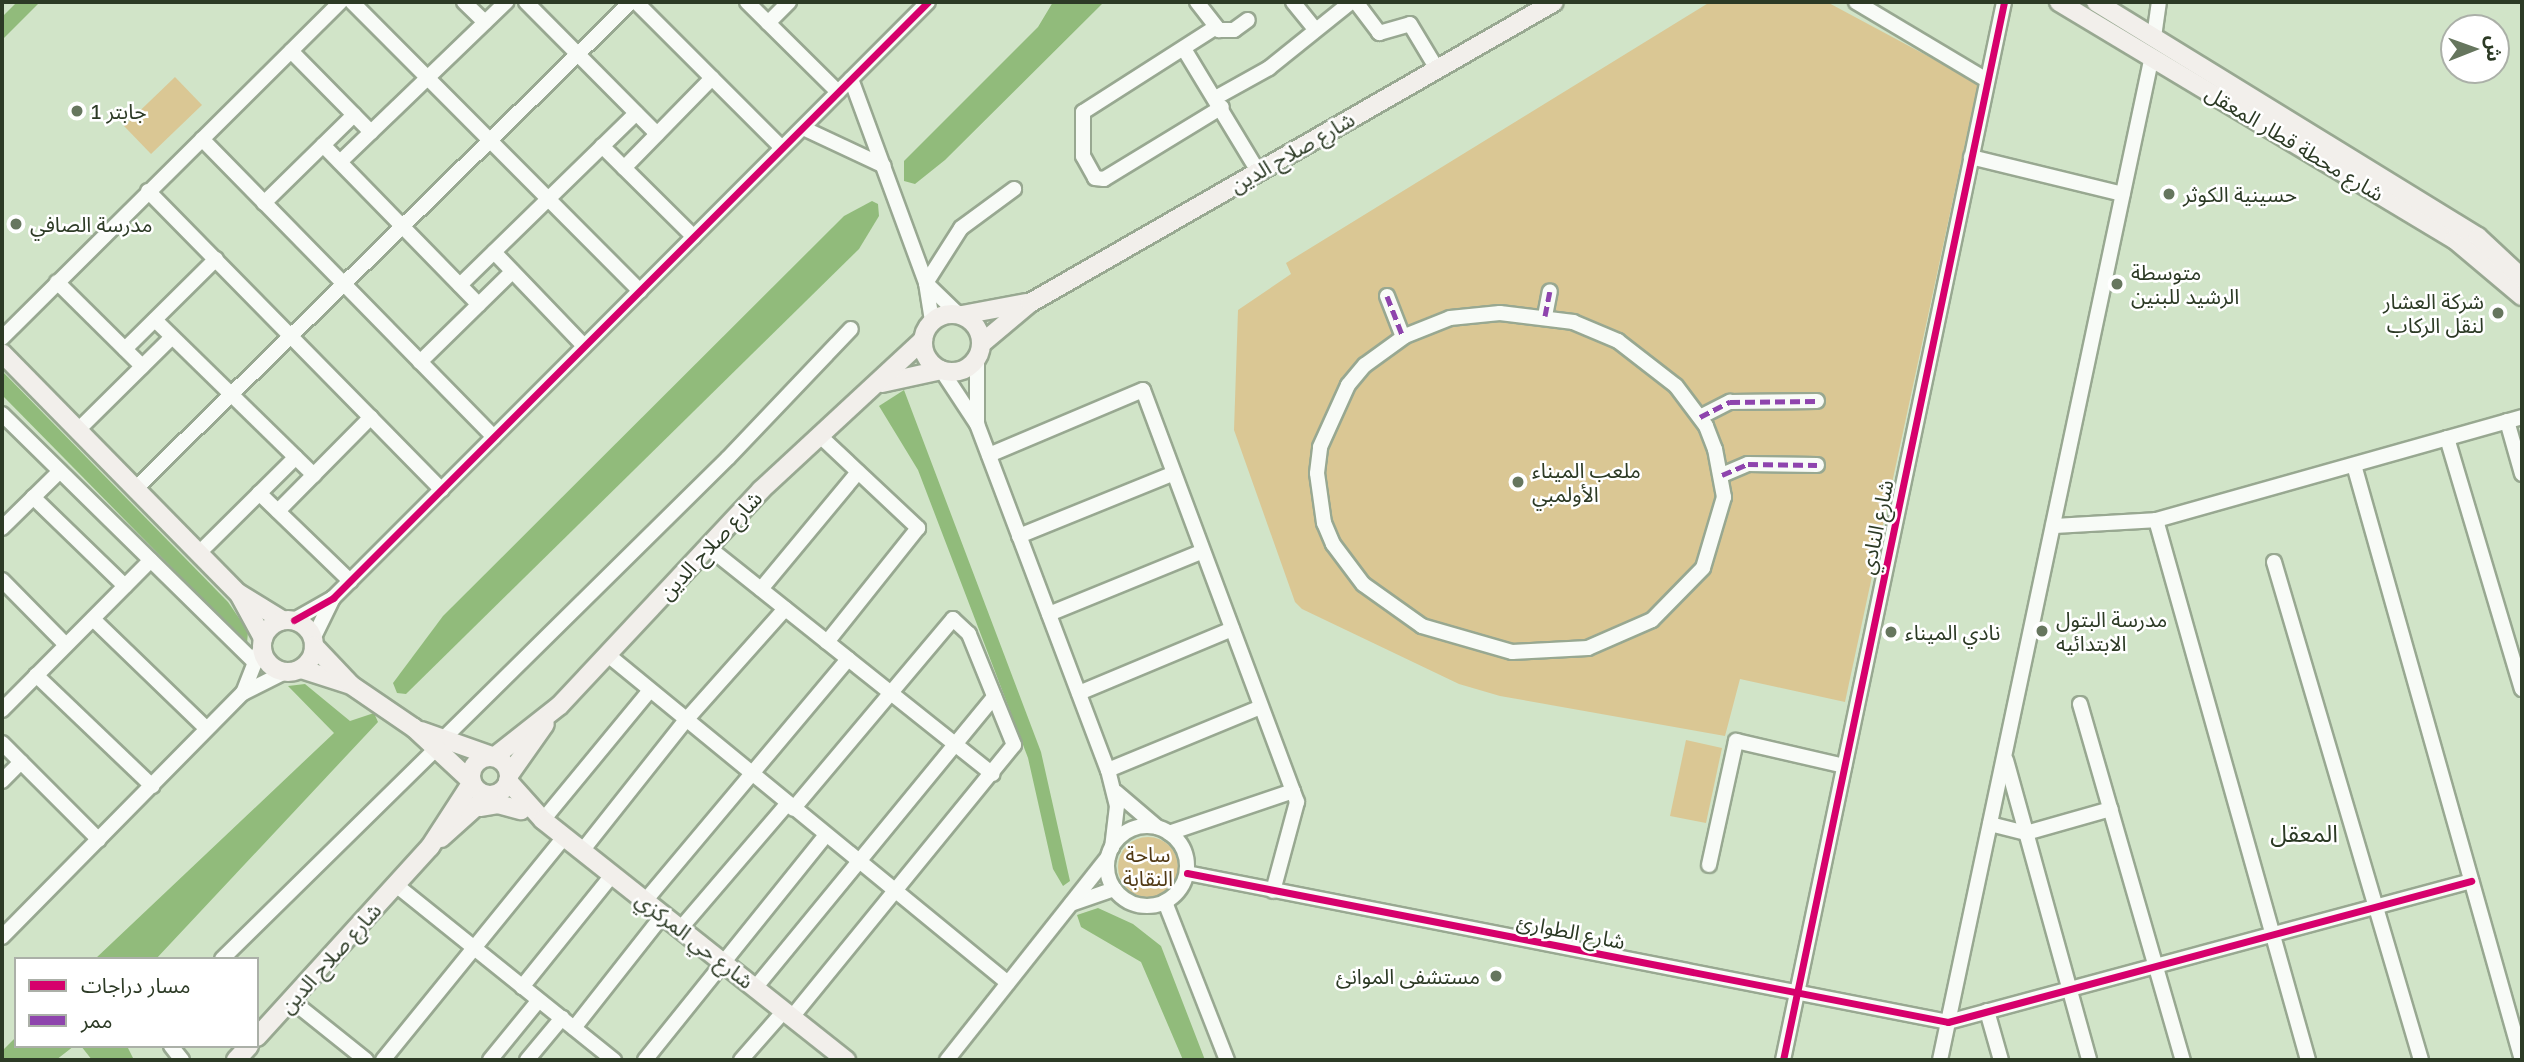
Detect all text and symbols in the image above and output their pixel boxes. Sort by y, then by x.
north arrow [2440,14,2510,84]
text: ش [2483,35,2506,62]
street label: شارع محطة قطار المعقل [2201,80,2389,206]
place label: جابتر 1 [91,98,147,124]
marker: جابتر 1 [69,103,85,119]
street label: شارع صلاح الدين [1225,106,1359,198]
place label: حسينية الكوثر [2183,181,2297,207]
marker: حسينية الكوثر [2161,186,2177,202]
place label: مدرسة الصافي [30,211,153,237]
marker: مدرسة الصافي [8,216,24,232]
place label: متوسطة الرشيد للبنين [2131,259,2239,309]
marker: متوسطة الرشيد للبنين [2109,276,2125,292]
place label: شركة العشار لنقل الركاب [2383,288,2484,338]
marker: شركة العشار لنقل الركاب [2490,305,2506,321]
place label: ملعب الميناء الأولمبي [1532,457,1641,507]
marker: ملعب الميناء الأولمبي [1510,474,1526,490]
street label: شارع النادي [1854,477,1898,577]
street label: شارع صلاح الدين [653,485,767,605]
place label: مدرسة البتول الابتدائيه [2056,606,2167,656]
place label: نادي الميناء [1905,619,2000,645]
marker: مدرسة البتول الابتدائيه [2034,623,2050,639]
marker: نادي الميناء [1883,624,1899,640]
district label: المعقل [2270,819,2338,847]
park label: ساحة النقابة [1123,841,1173,891]
street label: شارع حي المركزي [631,886,759,994]
street label: شارع صلاح الدين [274,898,386,1018]
street label: شارع الطوارئ [1515,908,1627,954]
legend [14,957,259,1048]
place label: مستشفى الموانئ [1336,963,1480,989]
marker: مستشفى الموانئ [1486,966,1506,986]
text: مسار دراجات [81,972,190,998]
text: ممر [81,1007,112,1033]

